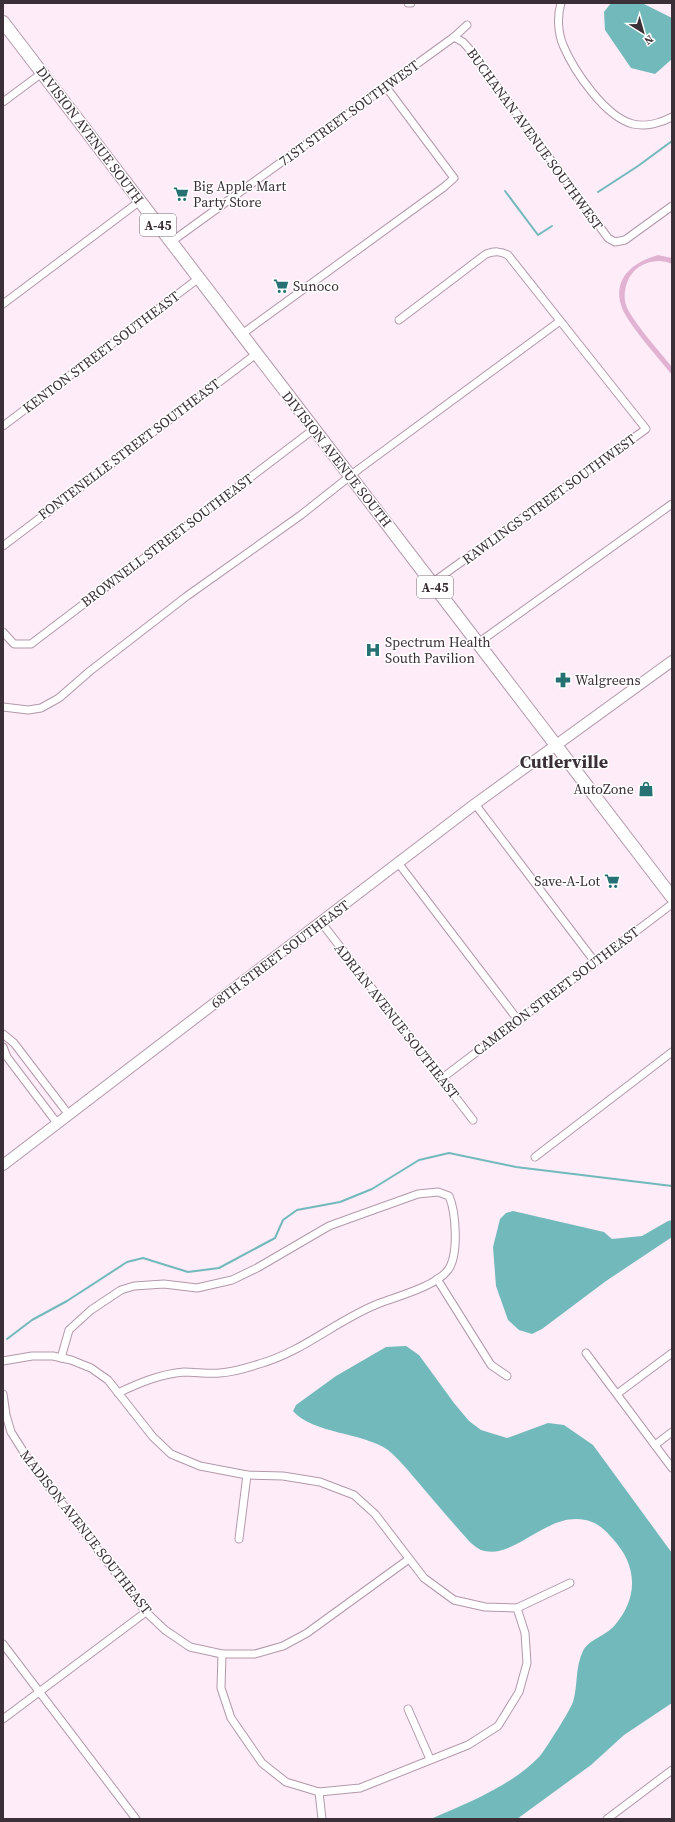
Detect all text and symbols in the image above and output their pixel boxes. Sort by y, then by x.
north arrow [623,12,663,52]
text: N [641,31,656,48]
street label: BUCHANAN AVENUE SOUTHWEST [462,44,608,235]
street label: 71ST STREET SOUTHWEST [275,55,424,171]
street label: DIVISION AVENUE SOUTH [31,62,149,208]
place label: Big Apple Mart Party Store [193,176,287,212]
supermarket icon: Big Apple Mart Party Store [172,185,190,203]
road number: A-45 [140,214,176,236]
place label: Sunoco [293,276,339,296]
supermarket icon: Sunoco [272,277,290,295]
street label: KENTON STREET SOUTHEAST [18,286,184,418]
street label: FONTENELLE STREET SOUTHEAST [34,373,225,524]
street label: DIVISION AVENUE SOUTH [277,387,397,531]
street label: RAWLINGS STREET SOUTHWEST [458,429,640,569]
street label: BROWNELL STREET SOUTHEAST [77,468,258,611]
road number: A-45 [417,576,453,598]
place label: Spectrum Health South Pavilion [385,632,491,668]
hospital icon: Spectrum Health South Pavilion [364,641,382,659]
place label: Walgreens [575,670,641,690]
pharmacy icon: Walgreens [554,671,572,689]
district label: Cutlerville [520,749,608,774]
place label: AutoZone [574,779,634,799]
shop icon: AutoZone [637,780,655,798]
place label: Save-A-Lot [534,871,600,891]
supermarket icon: Save-A-Lot [603,872,621,890]
street label: 68TH STREET SOUTHEAST [206,895,354,1013]
street label: CAMERON STREET SOUTHEAST [469,921,644,1060]
street label: ADRIAN AVENUE SOUTHEAST [330,939,464,1103]
street label: MADISON AVENUE SOUTHEAST [15,1446,157,1619]

